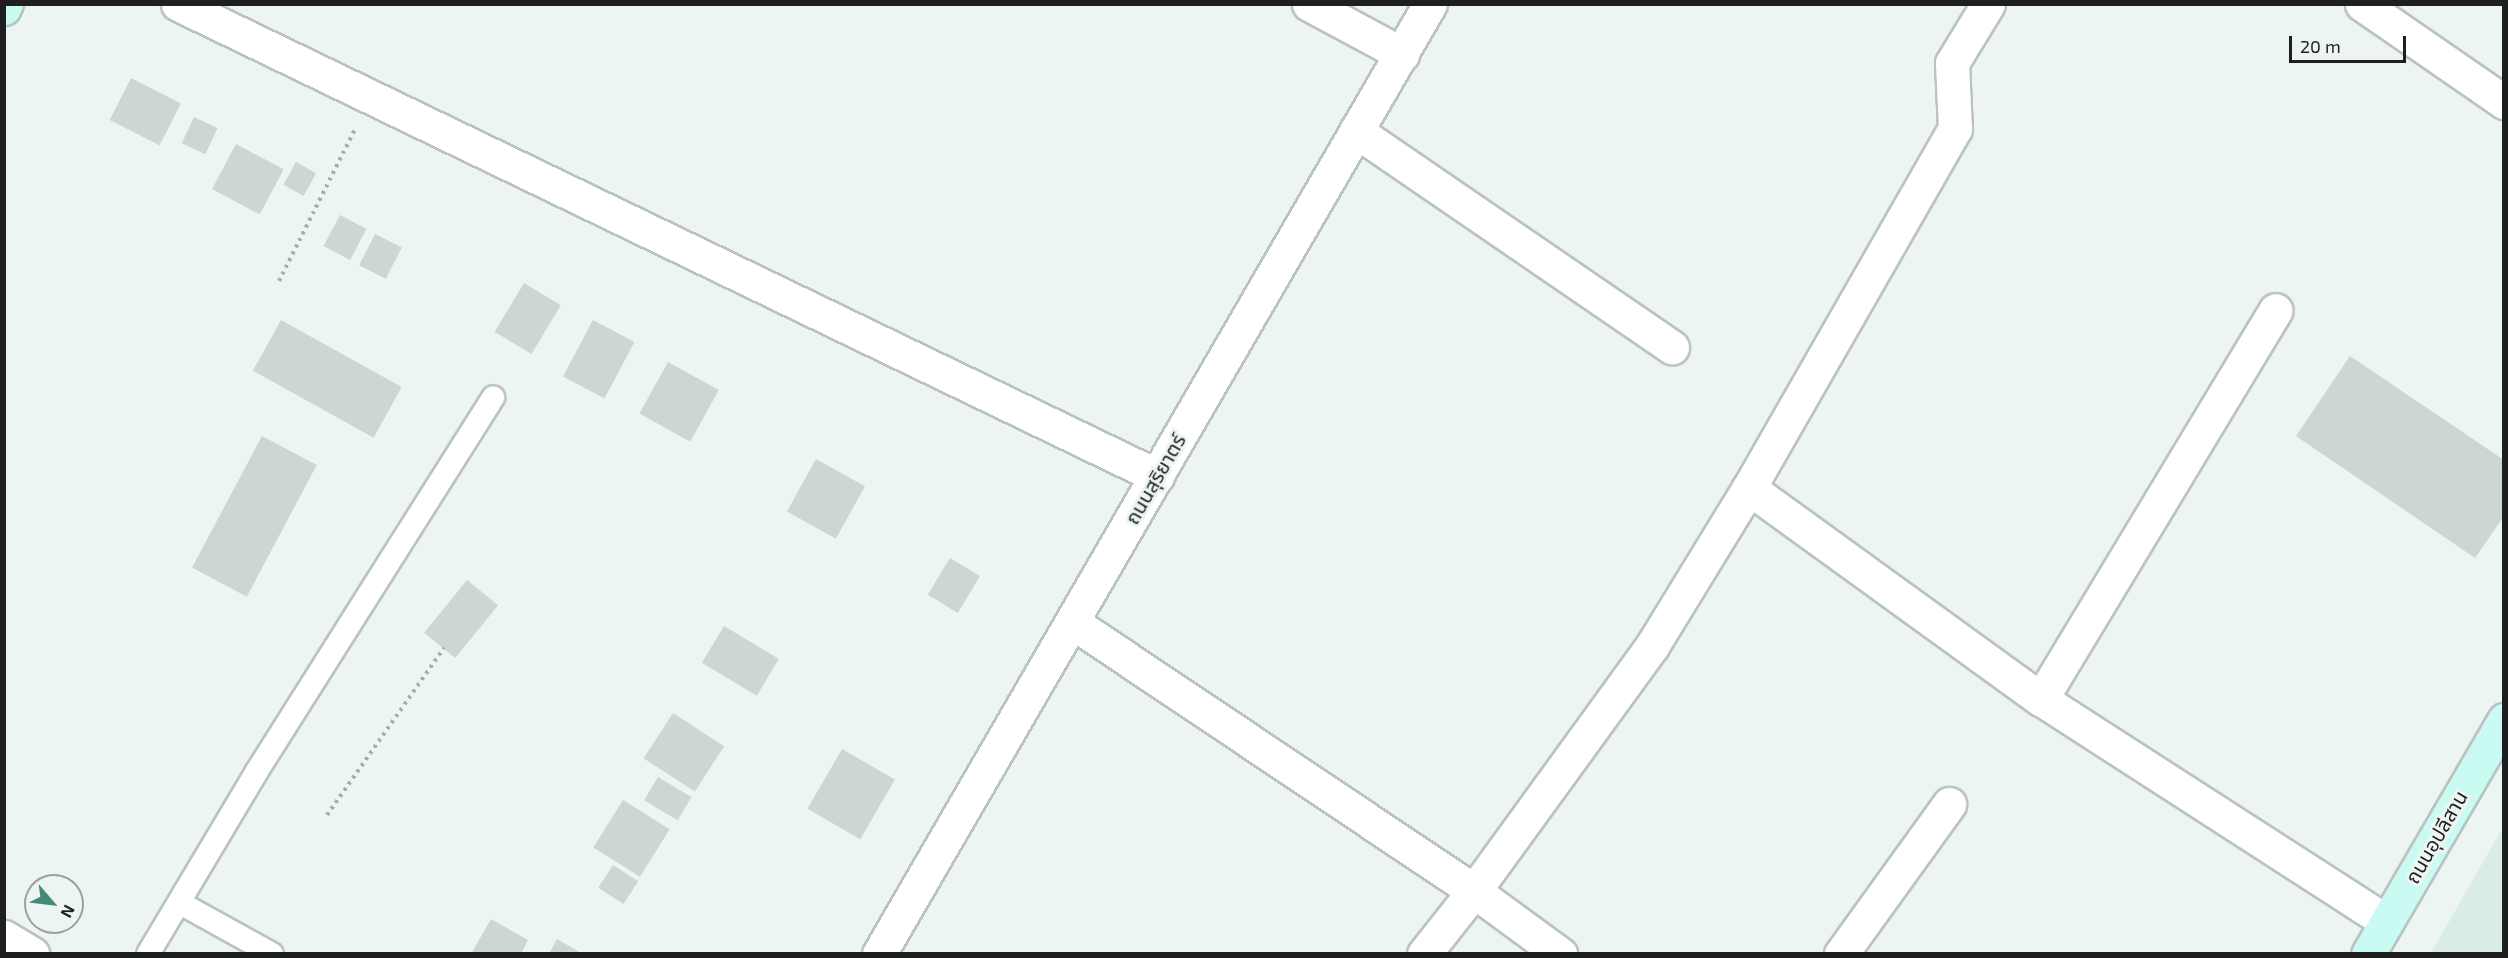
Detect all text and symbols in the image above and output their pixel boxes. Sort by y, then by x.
scale bar [2292,24,2409,62]
text: 20 m [2300,35,2341,57]
street label: ถนนสุริยาตร์ [1120,430,1190,528]
street label: ถนนอุปลีสาน [2400,786,2472,888]
north arrow [24,874,84,934]
text: N [57,902,80,921]

